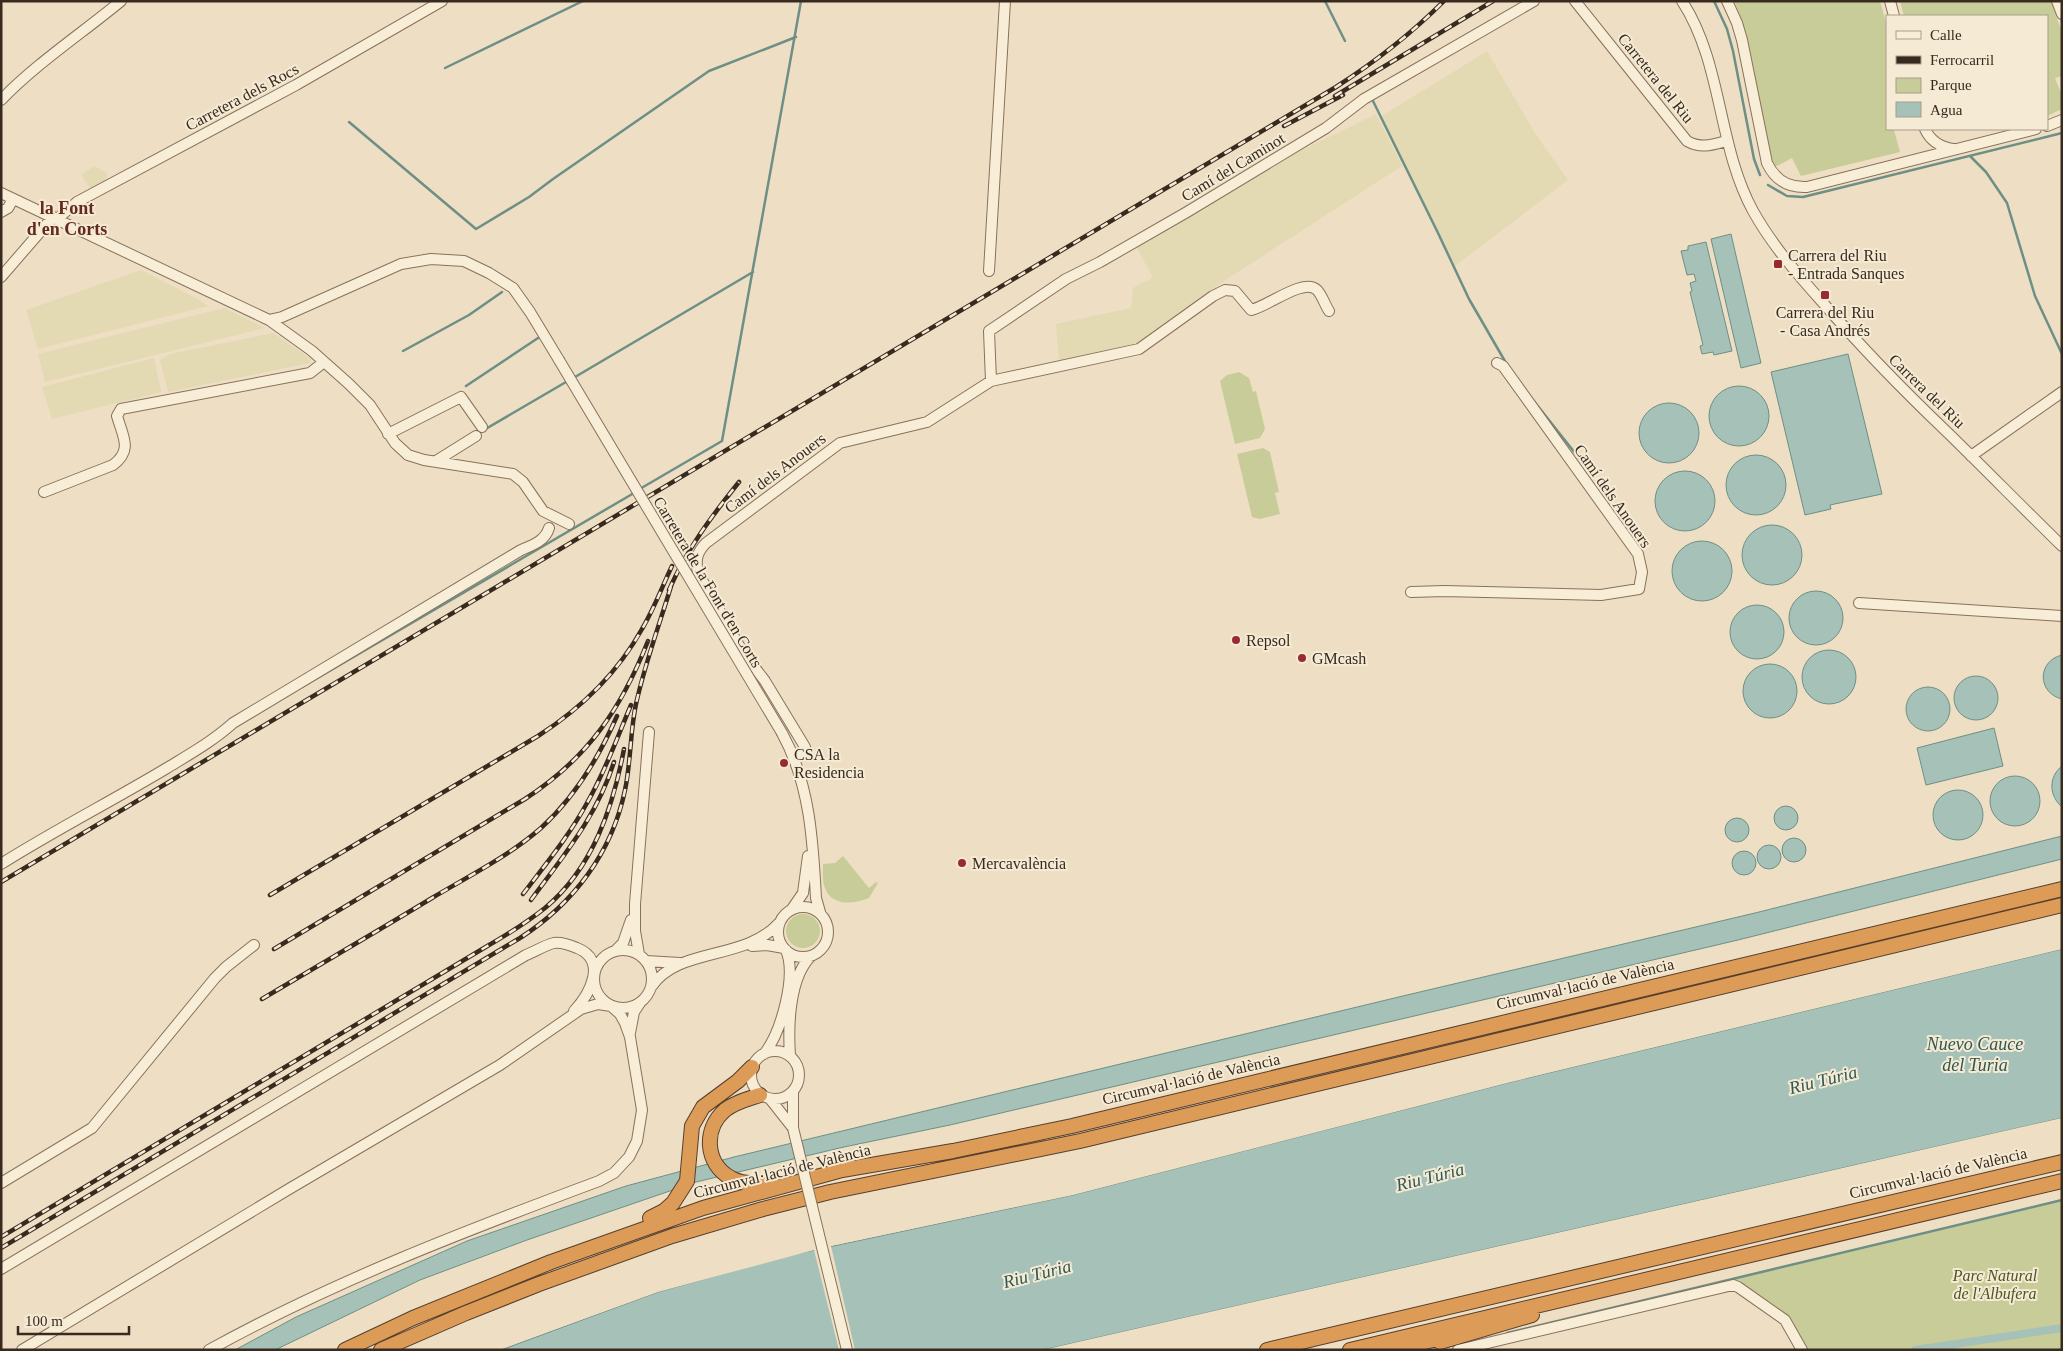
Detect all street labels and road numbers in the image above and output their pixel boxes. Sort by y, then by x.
street label: Carretera del Riu [1615,30,1697,126]
street label: Carretera dels Rocs [183,60,301,134]
street label: Camí del Caminot [1178,129,1288,205]
street label: Carrera del Riu [1886,351,1968,431]
street label: Camí dels Anouers [721,430,829,516]
street label: Camí dels Anouers [1571,441,1655,551]
street label: Carretera de la Font d'en Corts [650,494,766,670]
street label: Circumval·lació de València [1494,955,1676,1013]
street label: Circumval·lació de València [1100,1050,1282,1108]
street label: Circumval·lació de València [692,1141,872,1201]
street label: Circumval·lació de València [1847,1144,2029,1202]

